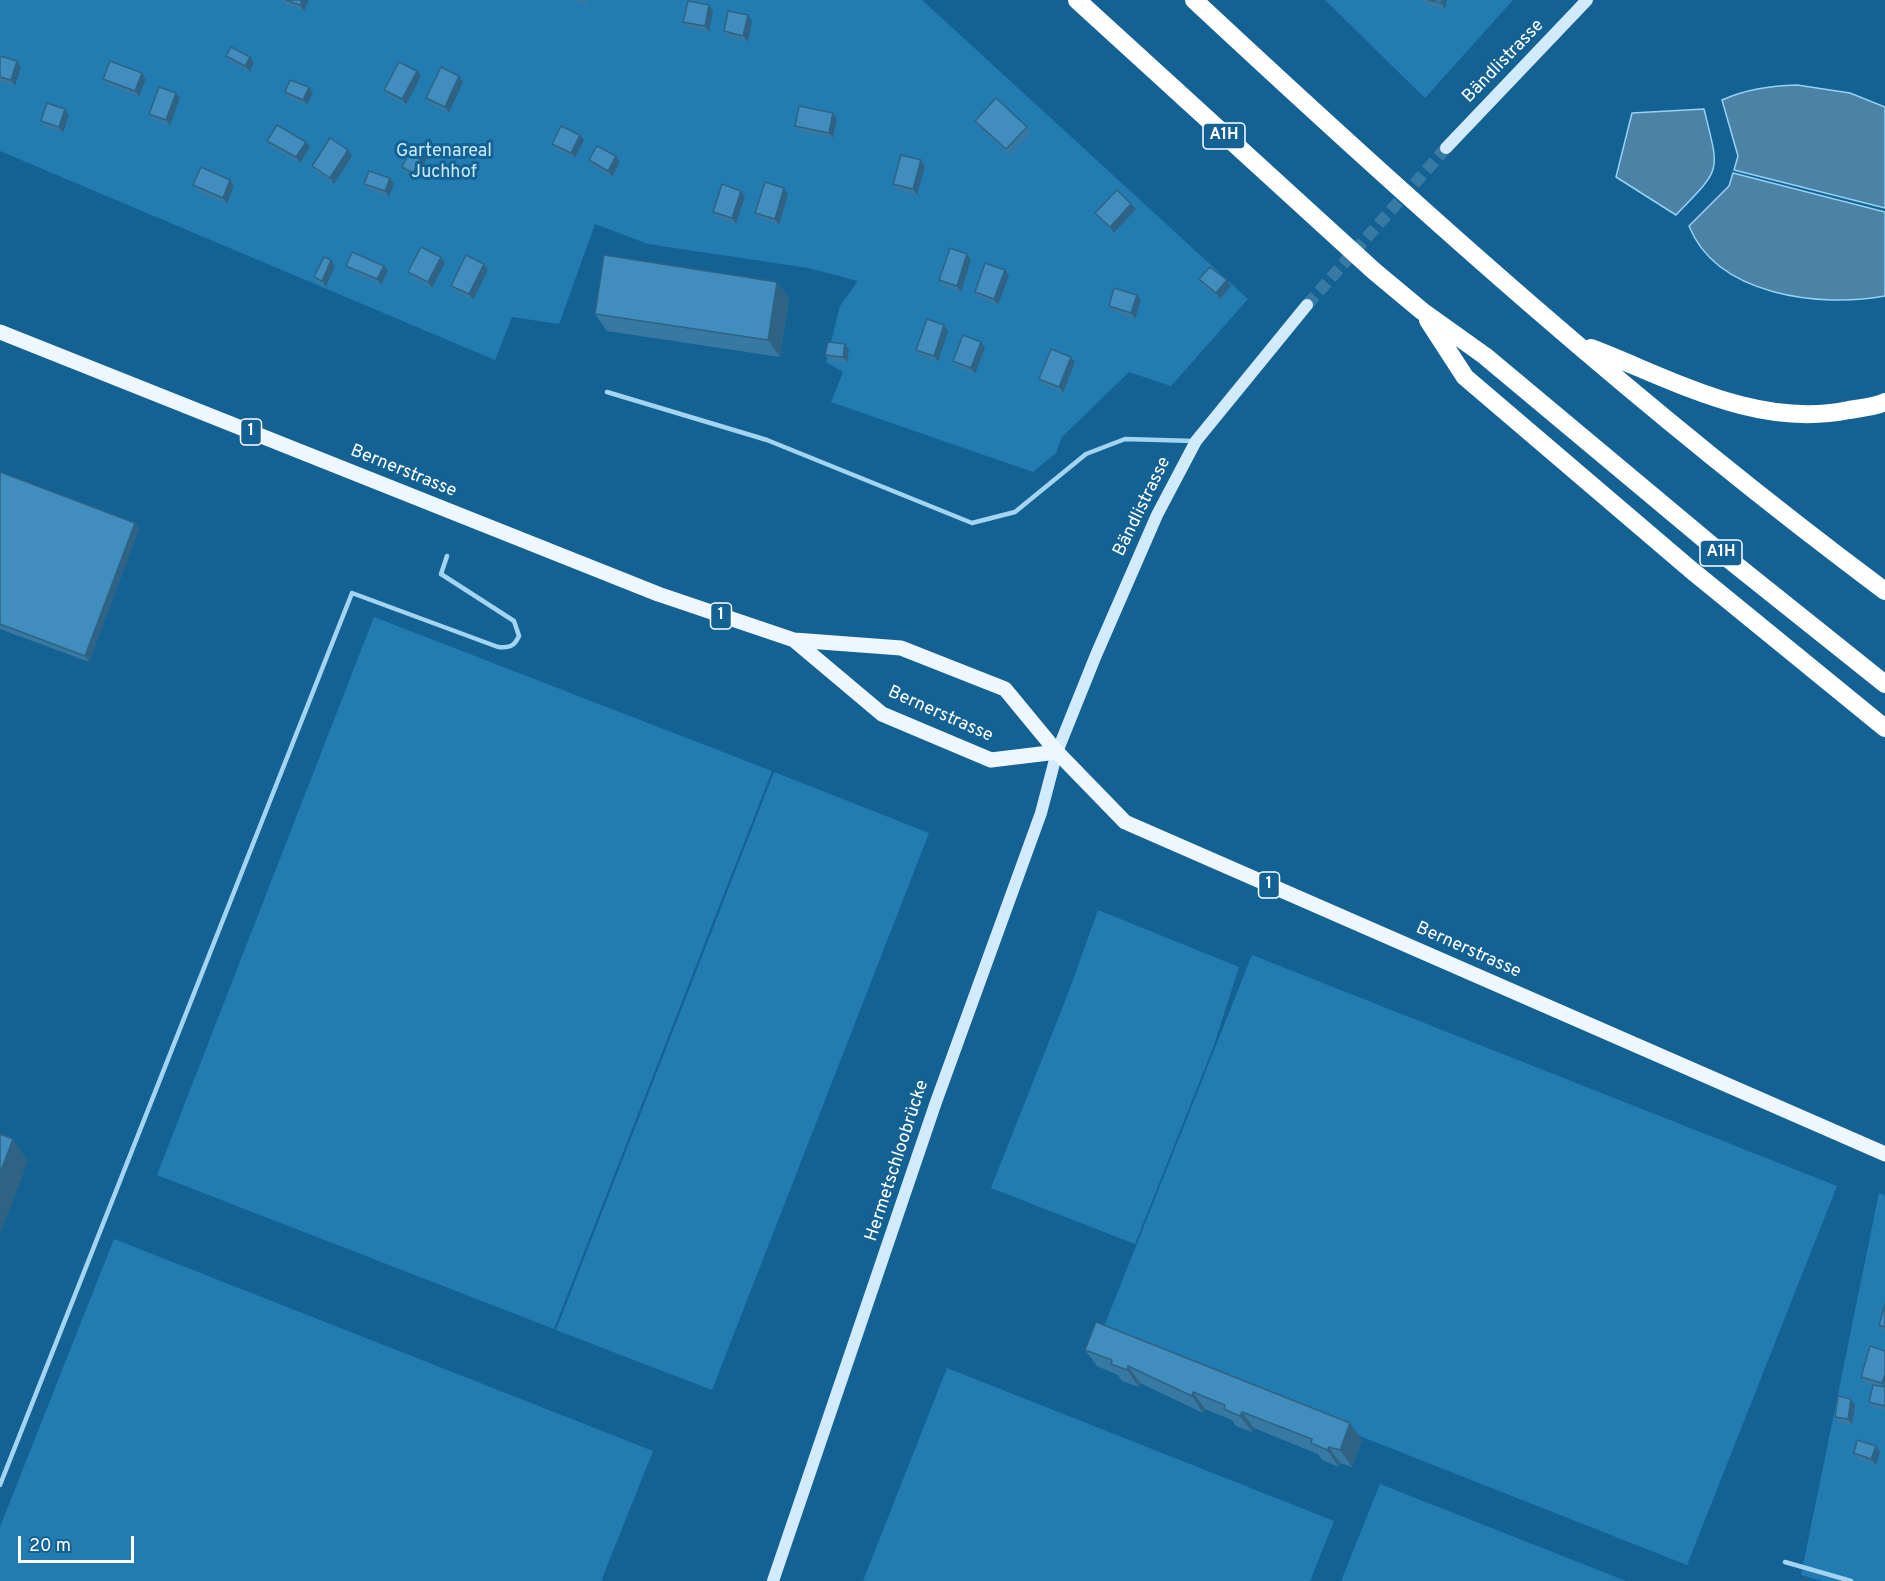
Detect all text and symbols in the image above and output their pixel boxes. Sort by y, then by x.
street label: Bändlistrasse [1459,16,1549,108]
road number: A1H [1203,123,1245,149]
park label: Gartenareal Juchhof [396,141,492,184]
road number: 1 [240,419,262,445]
street label: Bernerstrasse [347,441,459,503]
street label: Bändlistrasse [1110,454,1176,560]
road number: A1H [1700,540,1742,566]
road number: 1 [710,603,732,629]
street label: Bernerstrasse [884,682,996,748]
road number: 1 [1258,872,1280,898]
street label: Bernerstrasse [1412,918,1524,984]
street label: Hermetschloobrücke [862,1078,934,1244]
scale bar [21,1524,136,1562]
text: 20 m [29,1535,71,1558]

